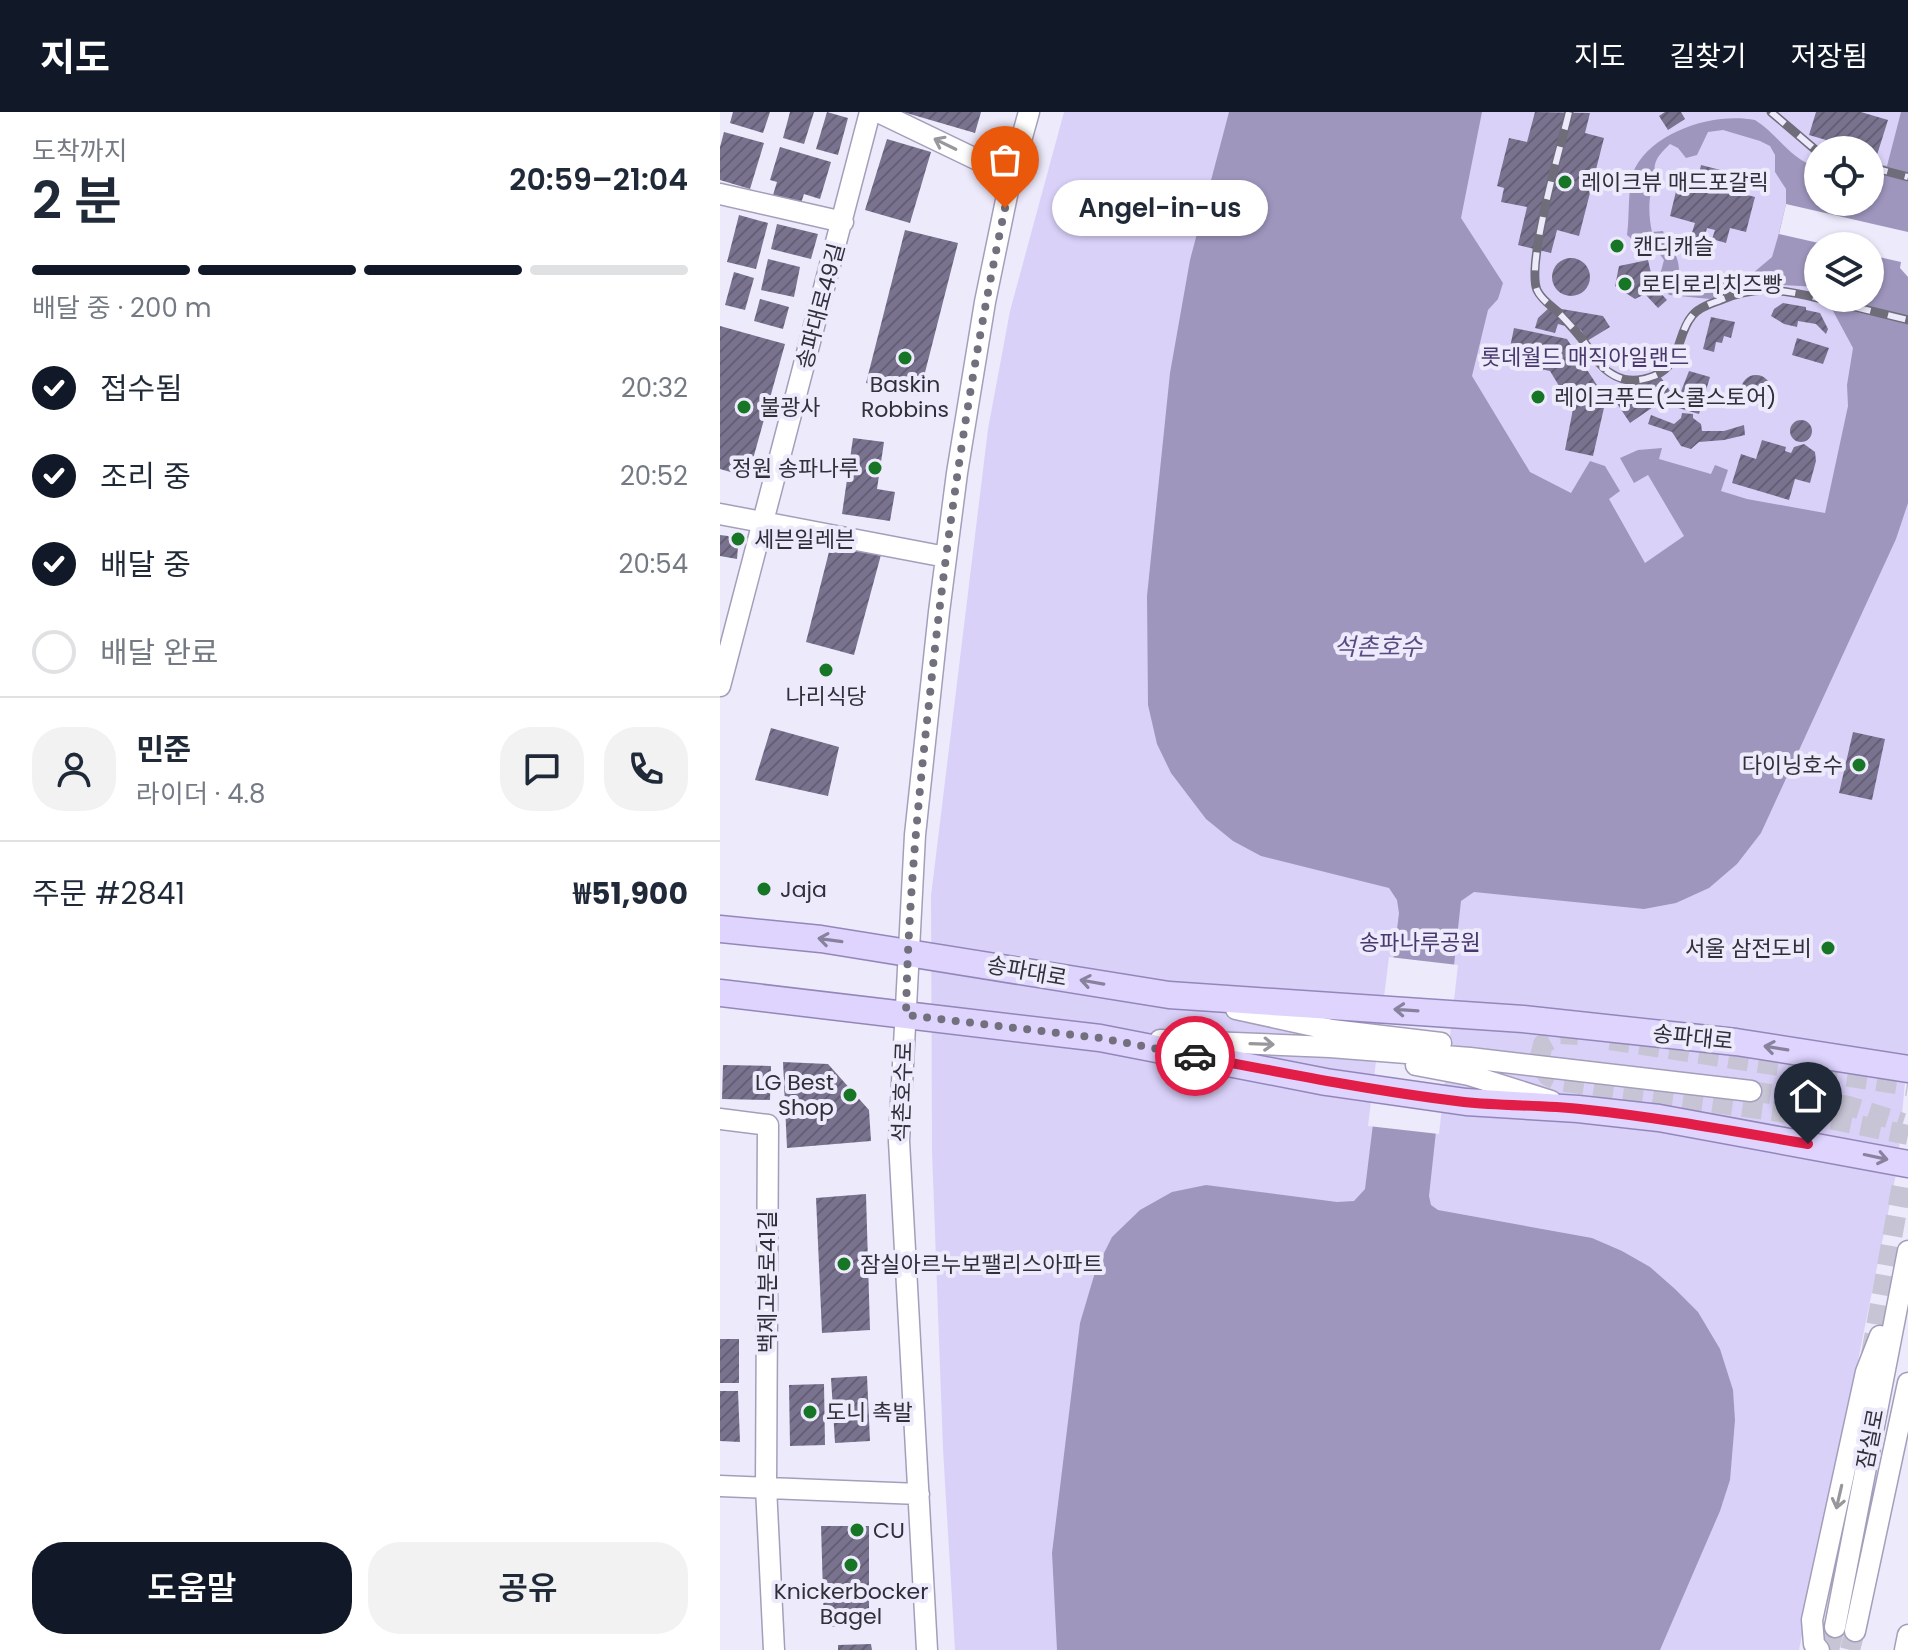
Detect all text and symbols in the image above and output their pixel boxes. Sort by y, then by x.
text: 지도 [40,31,110,84]
text: 지도 [1574,37,1625,76]
text: 길찾기 [1669,37,1747,76]
text: 저장됨 [1791,37,1868,76]
pin [971,126,1039,208]
text: 도착까지 [32,133,128,169]
one-way arrow [933,136,957,151]
map controls [1804,136,1884,312]
button: locate [1804,136,1884,216]
icon: bag [983,138,1027,182]
text: 20:59–21:04 [509,158,688,201]
text: 2 분 [32,164,122,237]
place label: 레이크뷰 매드포갈릭 [1581,167,1769,198]
marker: 레이크뷰 매드포갈릭 [1556,173,1574,191]
callout: Angel-in-us [1053,180,1269,236]
text: Angel-in-us [1079,190,1241,226]
place label: 캔디캐슬 [1633,231,1714,262]
button: layers [1804,232,1884,312]
marker: 캔디캐슬 [1608,237,1626,255]
street label: 송파대로49길 [789,240,852,372]
place label: 로티로리치즈빵 [1641,269,1783,300]
marker: 로티로리치즈빵 [1616,275,1634,293]
text: 배달 중 · 200 m [32,290,211,326]
park label: 롯데월드 매직아일랜드 [1481,342,1689,373]
marker: Baskin Robbins [896,349,914,367]
icon: check [32,366,76,410]
text: 접수됨 [100,367,183,410]
place label: Baskin Robbins [861,369,949,425]
text: 20:32 [621,370,688,406]
place label: 레이크푸드(스쿨스토어) [1554,382,1776,413]
marker: 레이크푸드(스쿨스토어) [1529,388,1547,406]
place label: 불광사 [760,392,821,423]
marker: 불광사 [735,398,753,416]
place label: 정원 송파나루 [732,453,859,484]
icon: check [32,454,76,498]
text: 조리 중 [100,455,191,498]
text: 20:52 [620,458,688,494]
marker: 정원 송파나루 [866,459,884,477]
place label: 세븐일레븐 [754,524,855,555]
marker: 세븐일레븐 [729,530,747,548]
icon: check [32,542,76,586]
text: 배달 중 [100,543,191,586]
text: 20:54 [619,546,688,582]
water label: 석촌호수 [1334,630,1423,663]
text: 배달 완료 [100,631,218,674]
marker: 나리식당 [817,661,835,679]
place label: 나리식당 [786,681,866,712]
button: person [32,727,116,811]
button: chat [500,727,584,811]
button: phone [604,727,688,811]
text: 민준 [136,728,191,771]
place label: 다이닝호수 [1742,750,1843,781]
marker: 다이닝호수 [1850,756,1868,774]
text: 라이더 · 4.8 [136,776,265,812]
text: 주문 #2841 [32,872,185,915]
text: ₩51,900 [573,872,688,915]
place label: Jaja [780,874,827,905]
marker: Jaja [755,880,773,898]
park label: 송파나루공원 [1359,927,1481,958]
one-way arrow [818,932,843,947]
place label: 서울 삼전도비 [1685,933,1812,964]
marker: 서울 삼전도비 [1819,939,1837,957]
street label: 송파대로 [984,949,1069,994]
one-way arrow [1080,973,1105,988]
one-way arrow [1393,1002,1420,1017]
courier [1155,1016,1235,1096]
street label: 송파대로 [1651,1018,1735,1057]
icon: car [1173,1034,1217,1078]
one-way arrow [1248,1037,1275,1052]
one-way arrow [1763,1040,1789,1055]
street label: 석촌호수로 [885,1041,920,1143]
pin [1774,1062,1842,1144]
place label: LG Best Shop [755,1067,834,1123]
icon: home [1786,1074,1830,1118]
marker: LG Best Shop [841,1086,859,1104]
one-way arrow [1863,1150,1888,1165]
street label: 백제고분로41길 [752,1211,783,1353]
place label: 잠실아르누보팰리스아파트 [860,1249,1103,1280]
marker: 잠실아르누보팰리스아파트 [835,1255,853,1273]
place label: 도니 촉발 [826,1397,913,1428]
marker: 도니 촉발 [801,1403,819,1421]
street label: 잠실로 [1849,1406,1892,1472]
one-way arrow [1831,1483,1846,1509]
place label: CU [873,1515,905,1546]
marker: CU [848,1521,866,1539]
button: 도움말 [32,1542,352,1634]
button: 공유 [368,1542,688,1634]
marker: Knickerbocker Bagel [842,1556,860,1574]
place label: Knickerbocker Bagel [774,1576,928,1632]

